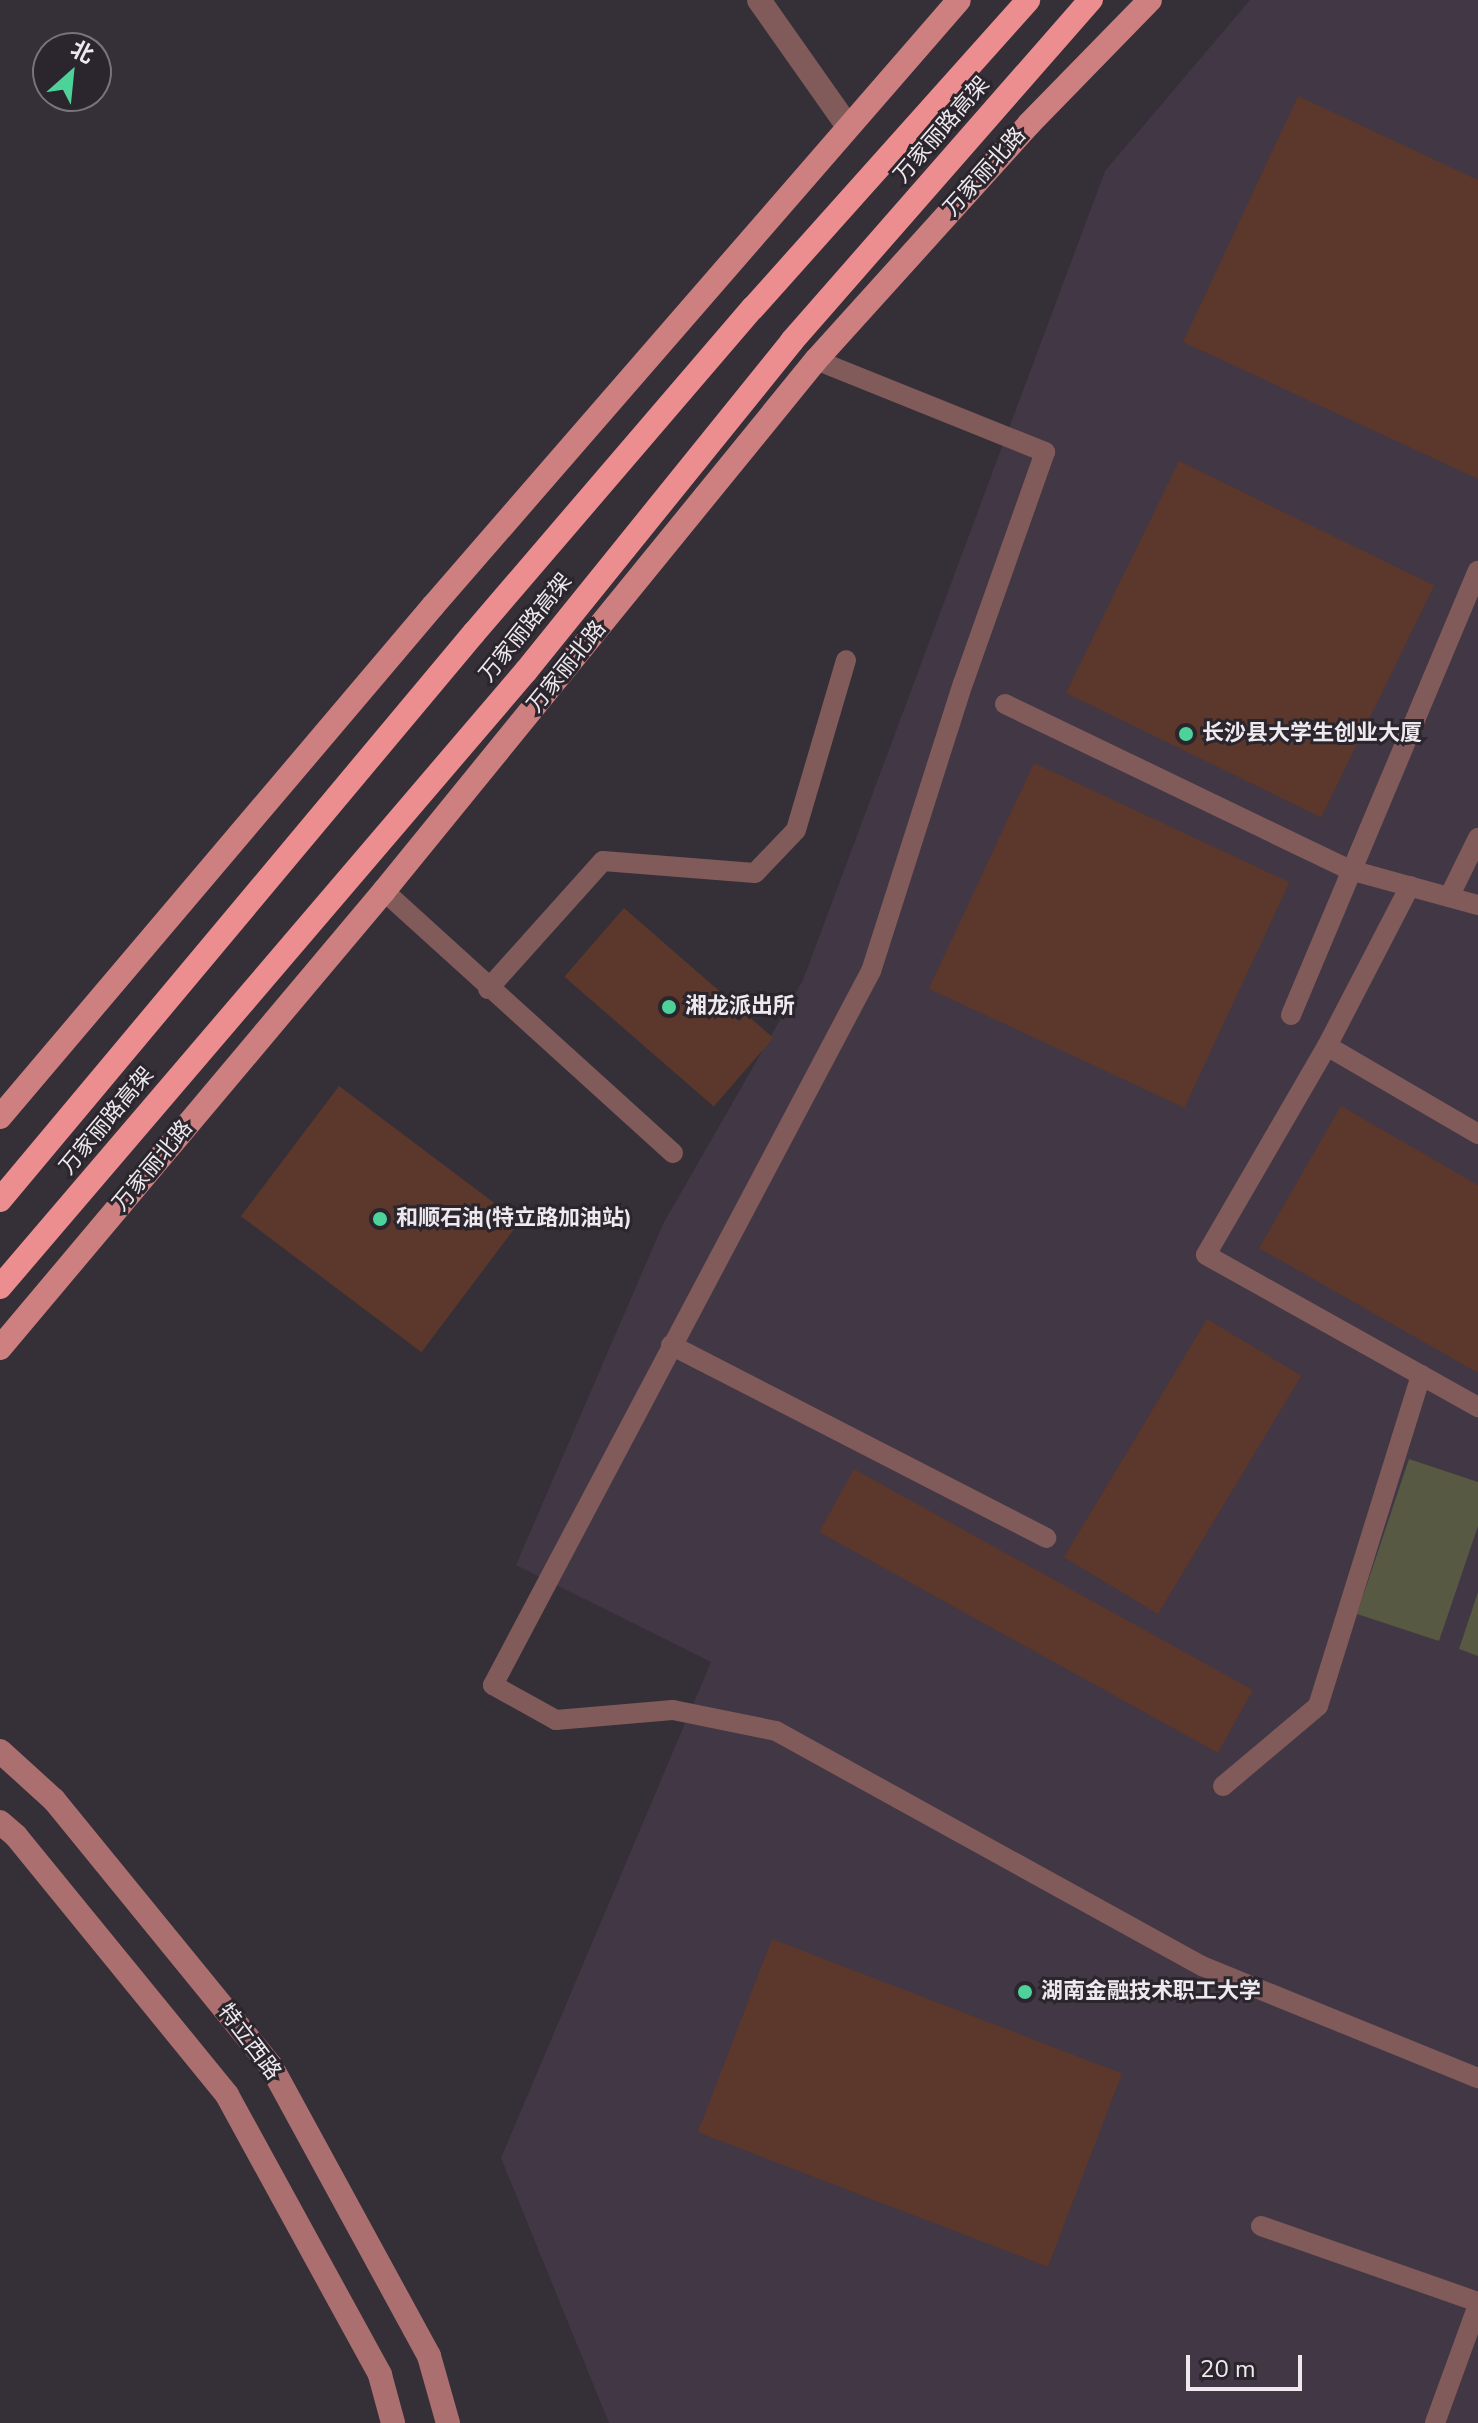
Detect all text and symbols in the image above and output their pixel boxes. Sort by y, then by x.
north arrow [32,32,112,112]
text: 北 [65,34,99,71]
street label: 万家丽路高架 [889,72,995,188]
street label: 万家丽北路 [938,122,1032,222]
street label: 万家丽路高架 [474,568,578,688]
street label: 万家丽北路 [522,616,612,718]
place label: 长沙县大学生创业大厦 [1202,721,1422,747]
marker: 长沙县大学生创业大厦 [1177,725,1195,743]
place label: 湘龙派出所 [685,994,795,1020]
marker: 湘龙派出所 [660,998,678,1016]
street label: 万家丽路高架 [54,1062,160,1180]
street label: 万家丽北路 [108,1115,198,1217]
place label: 和顺石油(特立路加油站) [396,1206,632,1232]
marker: 和顺石油(特立路加油站) [371,1210,389,1228]
place label: 湖南金融技术职工大学 [1041,1979,1261,2005]
marker: 湖南金融技术职工大学 [1016,1983,1034,2001]
street label: 特立西路 [212,1999,286,2085]
scale bar [1190,2339,1306,2389]
text: 20 m [1200,2353,1256,2385]

